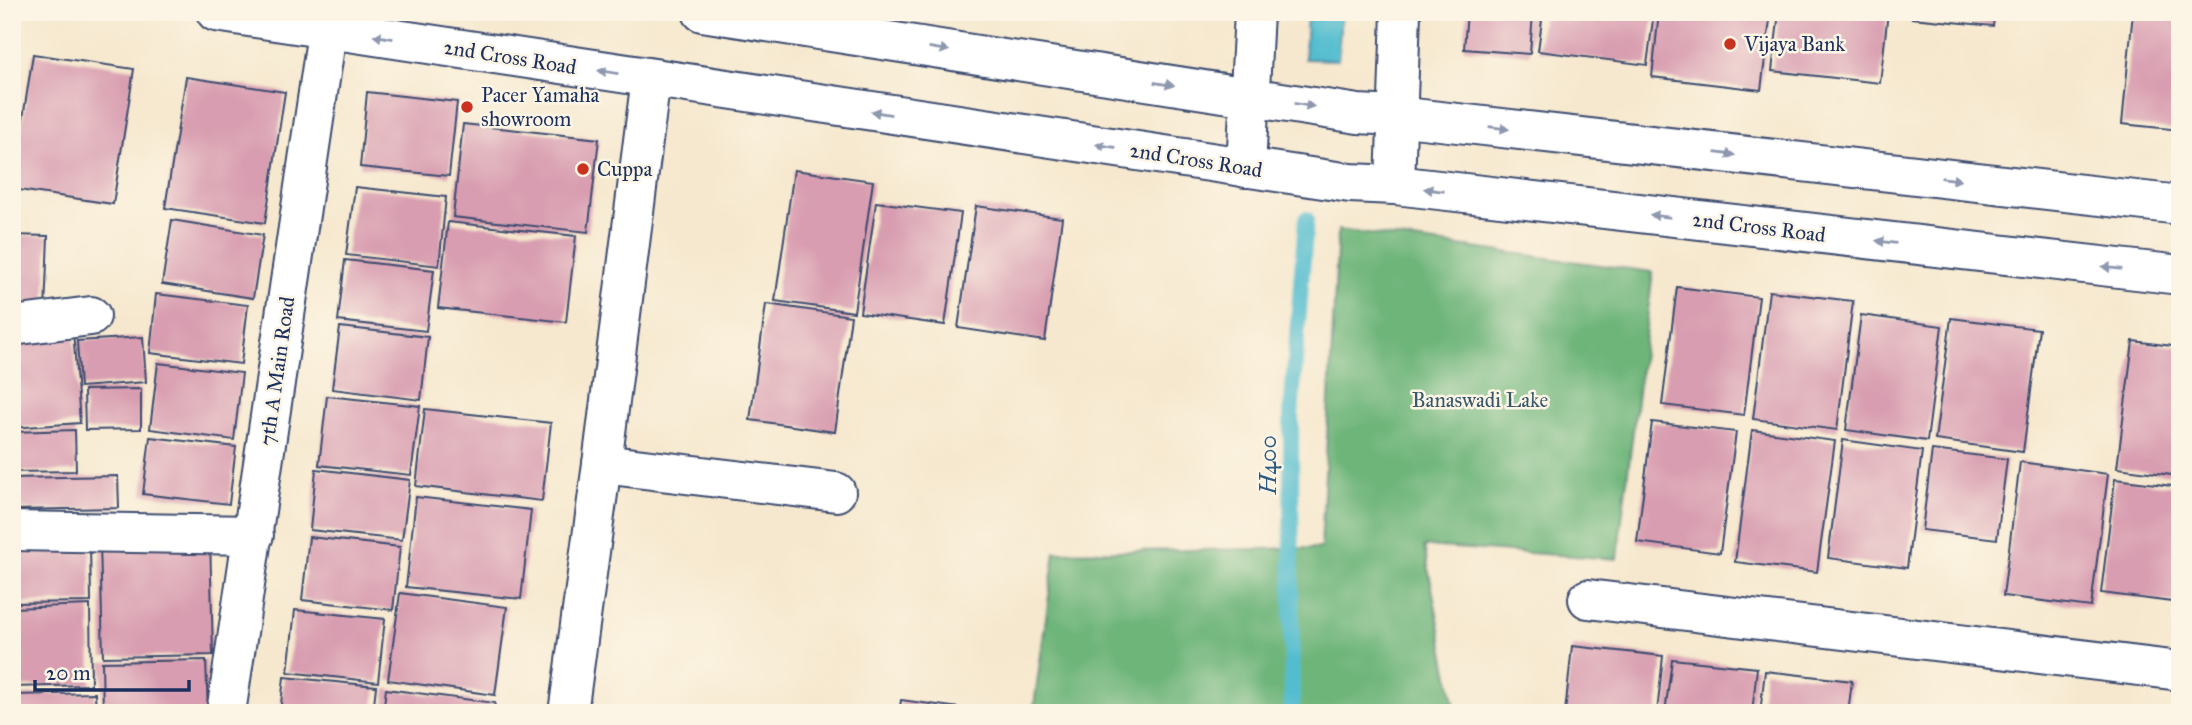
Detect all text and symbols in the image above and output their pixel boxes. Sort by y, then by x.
place label: Vijaya Bank [1743,31,1845,57]
one-way arrow [372,32,394,43]
street label: 2nd Cross Road [442,34,579,80]
marker: Vijaya Bank [1722,36,1738,52]
one-way arrow [928,44,950,55]
one-way arrow [597,66,619,77]
one-way arrow [1153,79,1175,90]
place label: Pacer Yamaha showroom [481,82,600,132]
marker: Pacer Yamaha showroom [459,99,475,115]
one-way arrow [1293,100,1315,111]
one-way arrow [870,107,892,118]
one-way arrow [1488,122,1510,133]
street label: 2nd Cross Road [1128,137,1265,183]
one-way arrow [1095,141,1117,152]
one-way arrow [1714,148,1736,159]
place label: Cuppa [597,156,653,182]
marker: Cuppa [575,161,591,177]
one-way arrow [1940,174,1962,185]
one-way arrow [1423,184,1445,195]
street label: 2nd Cross Road [1691,206,1828,248]
one-way arrow [1649,210,1671,221]
one-way arrow [1875,236,1897,247]
one-way arrow [2101,262,2123,273]
street label: 7th A Main Road [254,294,300,447]
park label: Banaswadi Lake [1412,387,1549,413]
water label: H400 [1254,435,1282,496]
scale bar [35,648,189,692]
text: 20 m [46,660,91,686]

